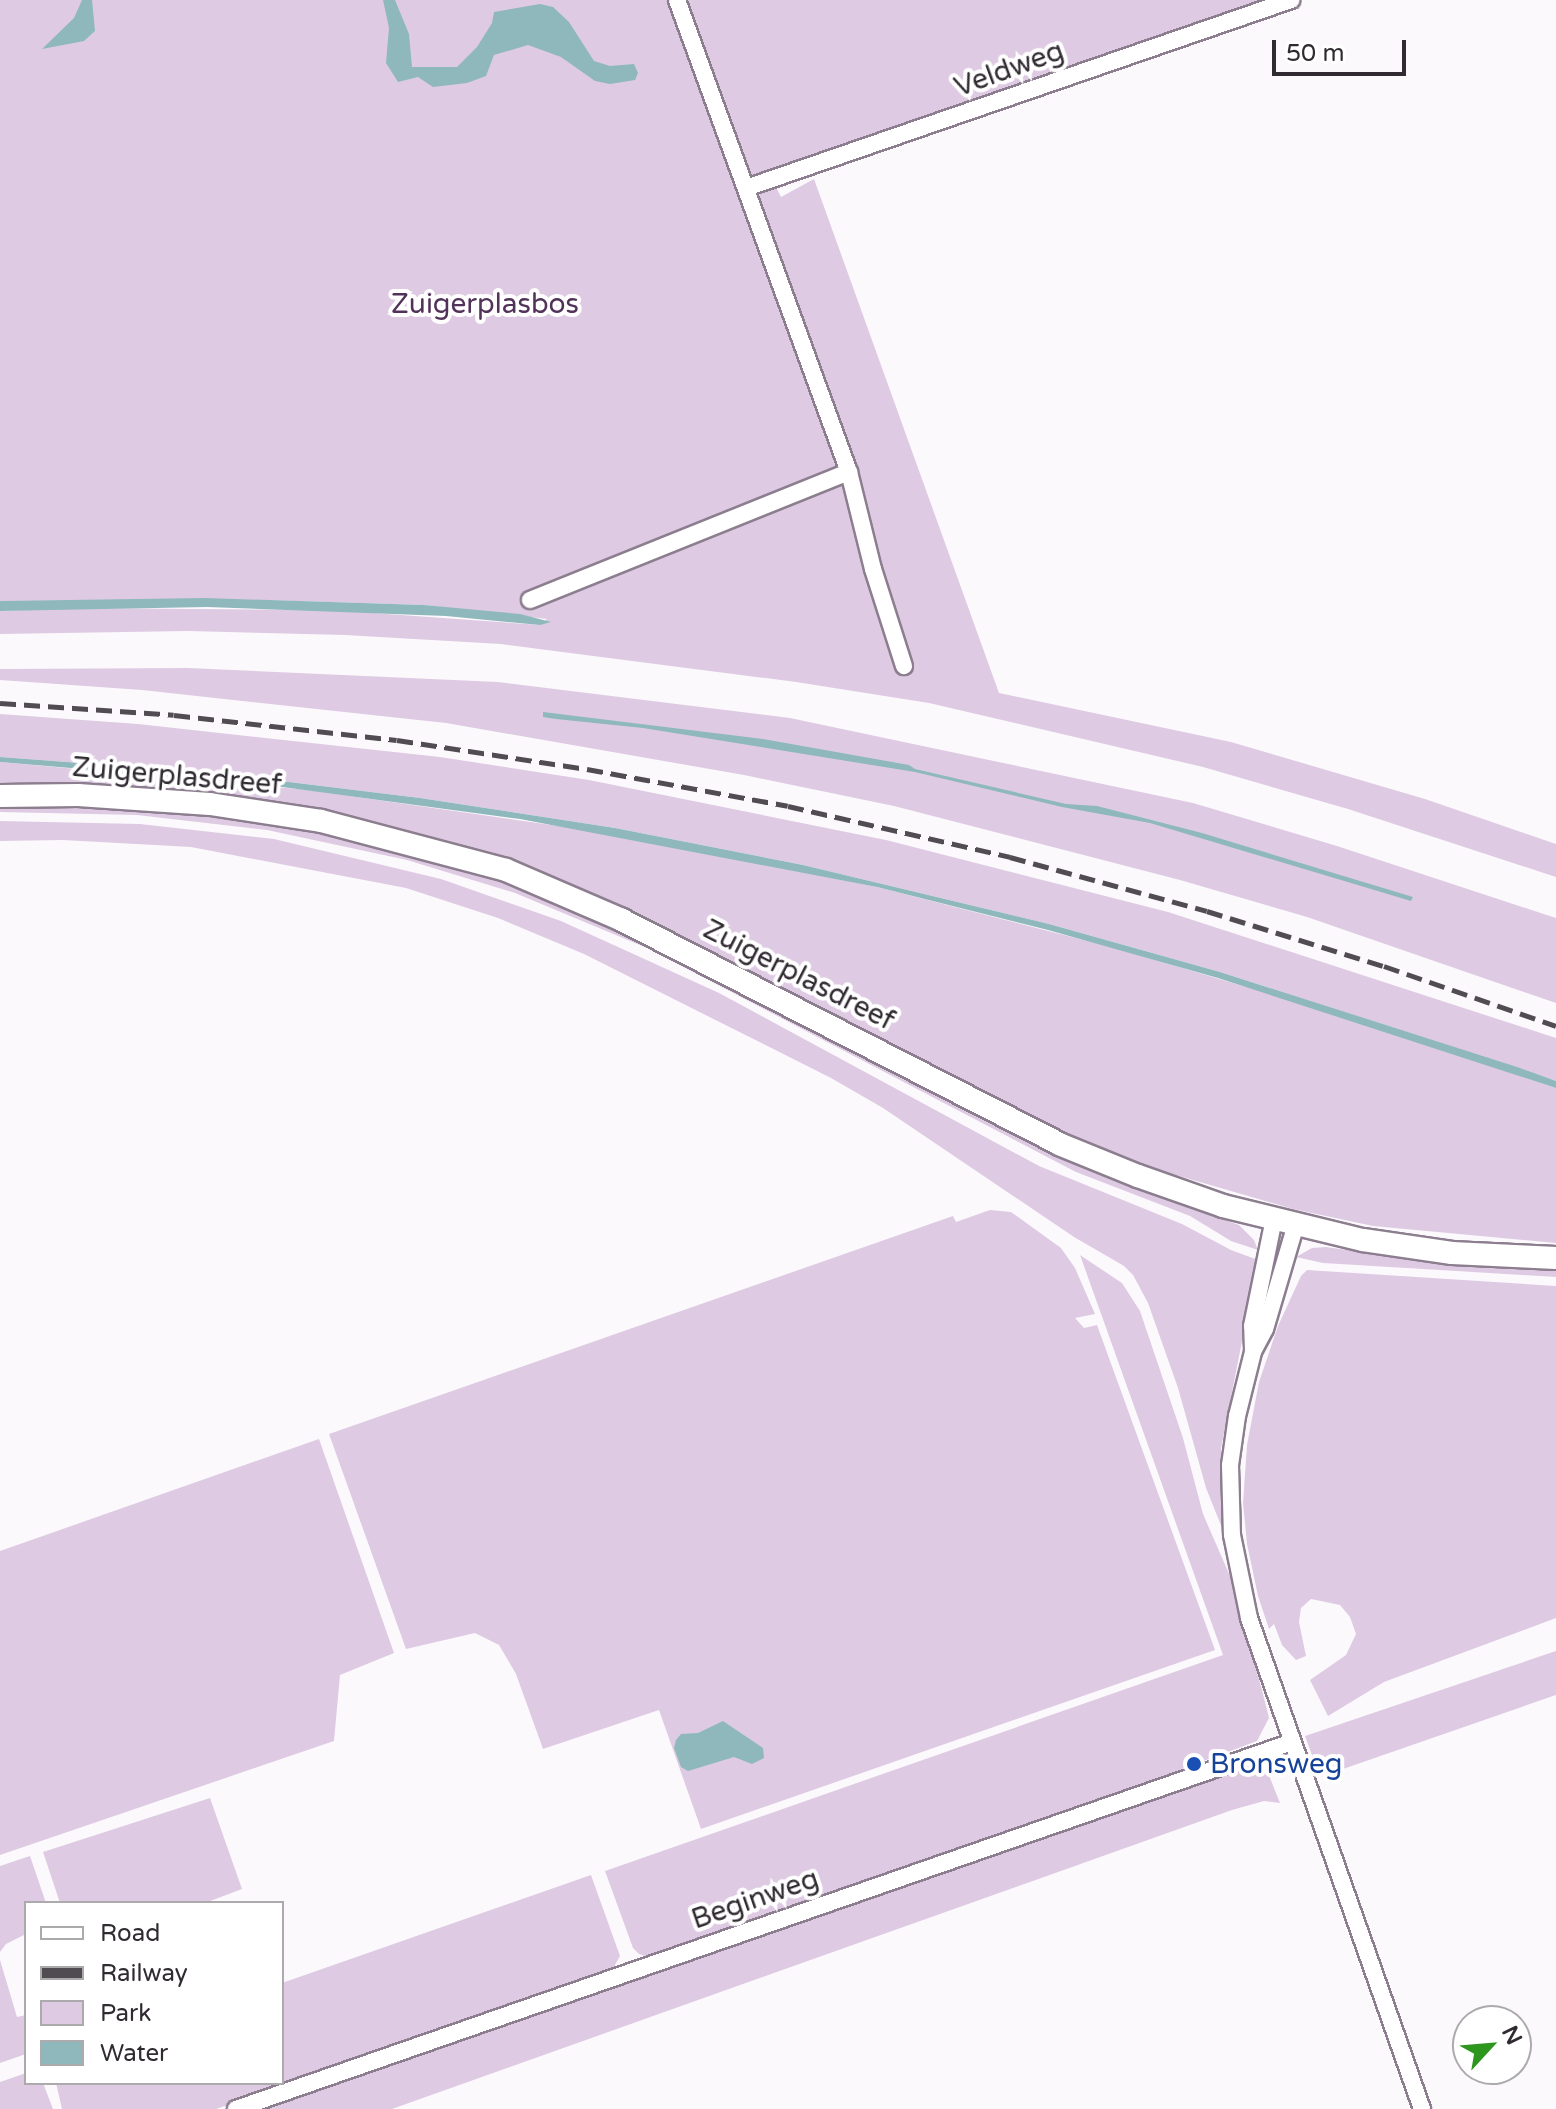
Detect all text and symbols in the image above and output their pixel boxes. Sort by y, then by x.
scale bar [1276,24,1410,74]
street label: Veldweg [950,34,1068,104]
text: 50 m [1286,39,1344,68]
park label: Zuigerplasbos [391,287,579,321]
street label: Zuigerplasdreef [71,750,283,802]
street label: Zuigerplasdreef [698,912,900,1038]
place label: Bronsweg [1210,1747,1342,1781]
marker: Bronsweg [1185,1755,1203,1773]
street label: Beginweg [687,1862,823,1936]
legend [24,1901,284,2085]
text: Road [100,1919,160,1948]
text: Railway [100,1959,188,1988]
text: Park [100,1999,151,2028]
north arrow [1452,2005,1532,2085]
text: N [1496,2022,1527,2049]
text: Water [100,2039,168,2068]

